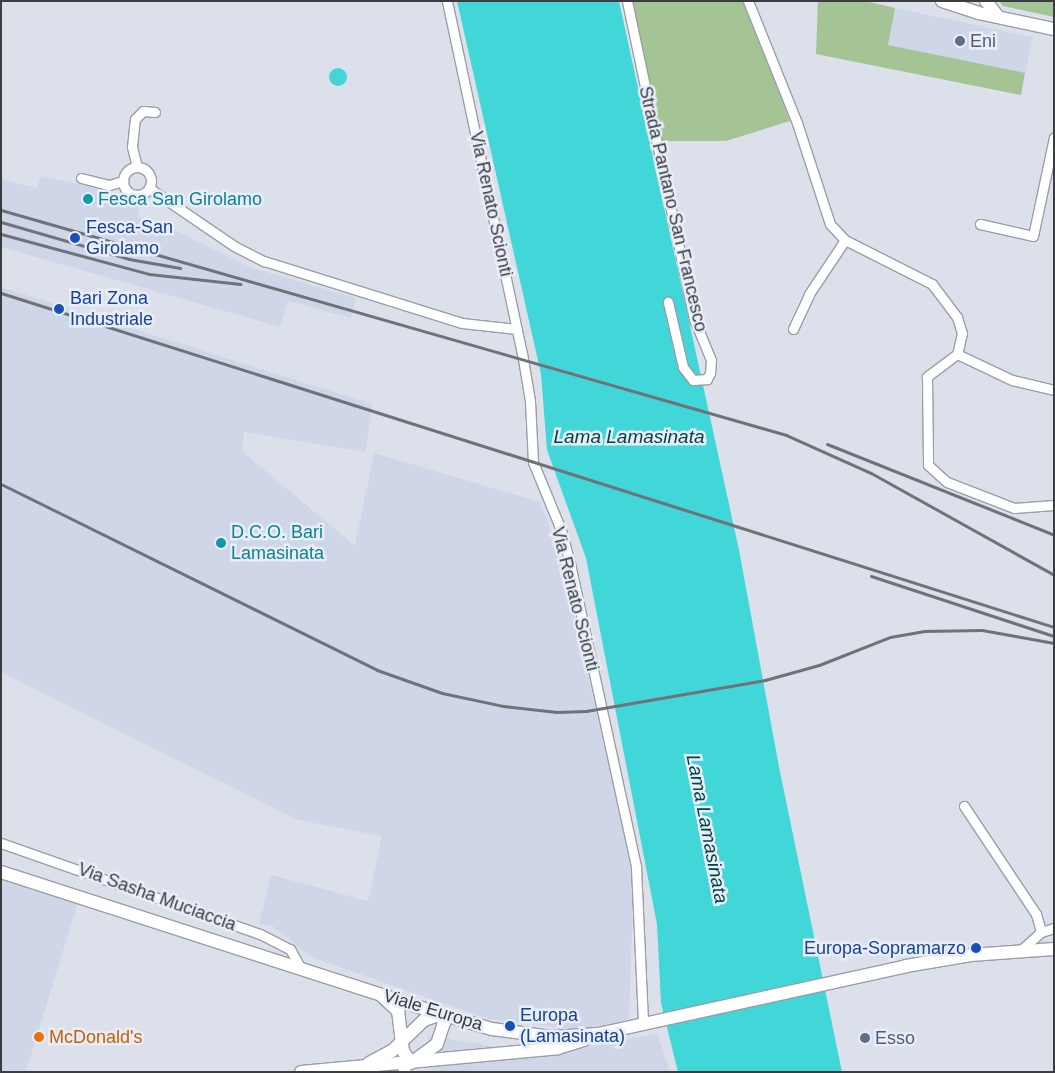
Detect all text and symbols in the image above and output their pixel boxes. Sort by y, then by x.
place label: Eni [970,30,996,52]
marker: Eni [954,35,966,47]
street label: Strada Pantano San Francesco [634,84,712,334]
street label: Via Renato Scionti [465,129,517,279]
place label: Fesca San Girolamo [98,188,262,210]
marker: Fesca San Girolamo [82,193,94,205]
place label: Fesca-San Girolamo [86,217,173,260]
marker: Fesca-San Girolamo [68,231,82,245]
place label: Bari Zona Industriale [70,288,153,330]
marker: Bari Zona Industriale [52,302,66,316]
water label: Lama Lamasinata [553,426,705,448]
place label: D.C.O. Bari Lamasinata [231,522,324,564]
street label: Via Renato Scionti [547,525,603,673]
marker: D.C.O. Bari Lamasinata [215,537,227,549]
water label: Lama Lamasinata [681,753,733,905]
street label: Via Sasha Muciaccia [75,858,239,936]
place label: Europa-Sopramarzo [804,937,966,959]
marker: Europa-Sopramarzo [970,942,982,954]
street label: Viale Europa [381,985,485,1035]
place label: Europa (Lamasinata) [520,1005,625,1048]
marker: Europa (Lamasinata) [504,1020,516,1032]
place label: McDonald's [49,1026,142,1048]
place label: Esso [875,1027,915,1049]
marker: McDonald's [33,1031,45,1043]
marker: Esso [859,1032,871,1044]

